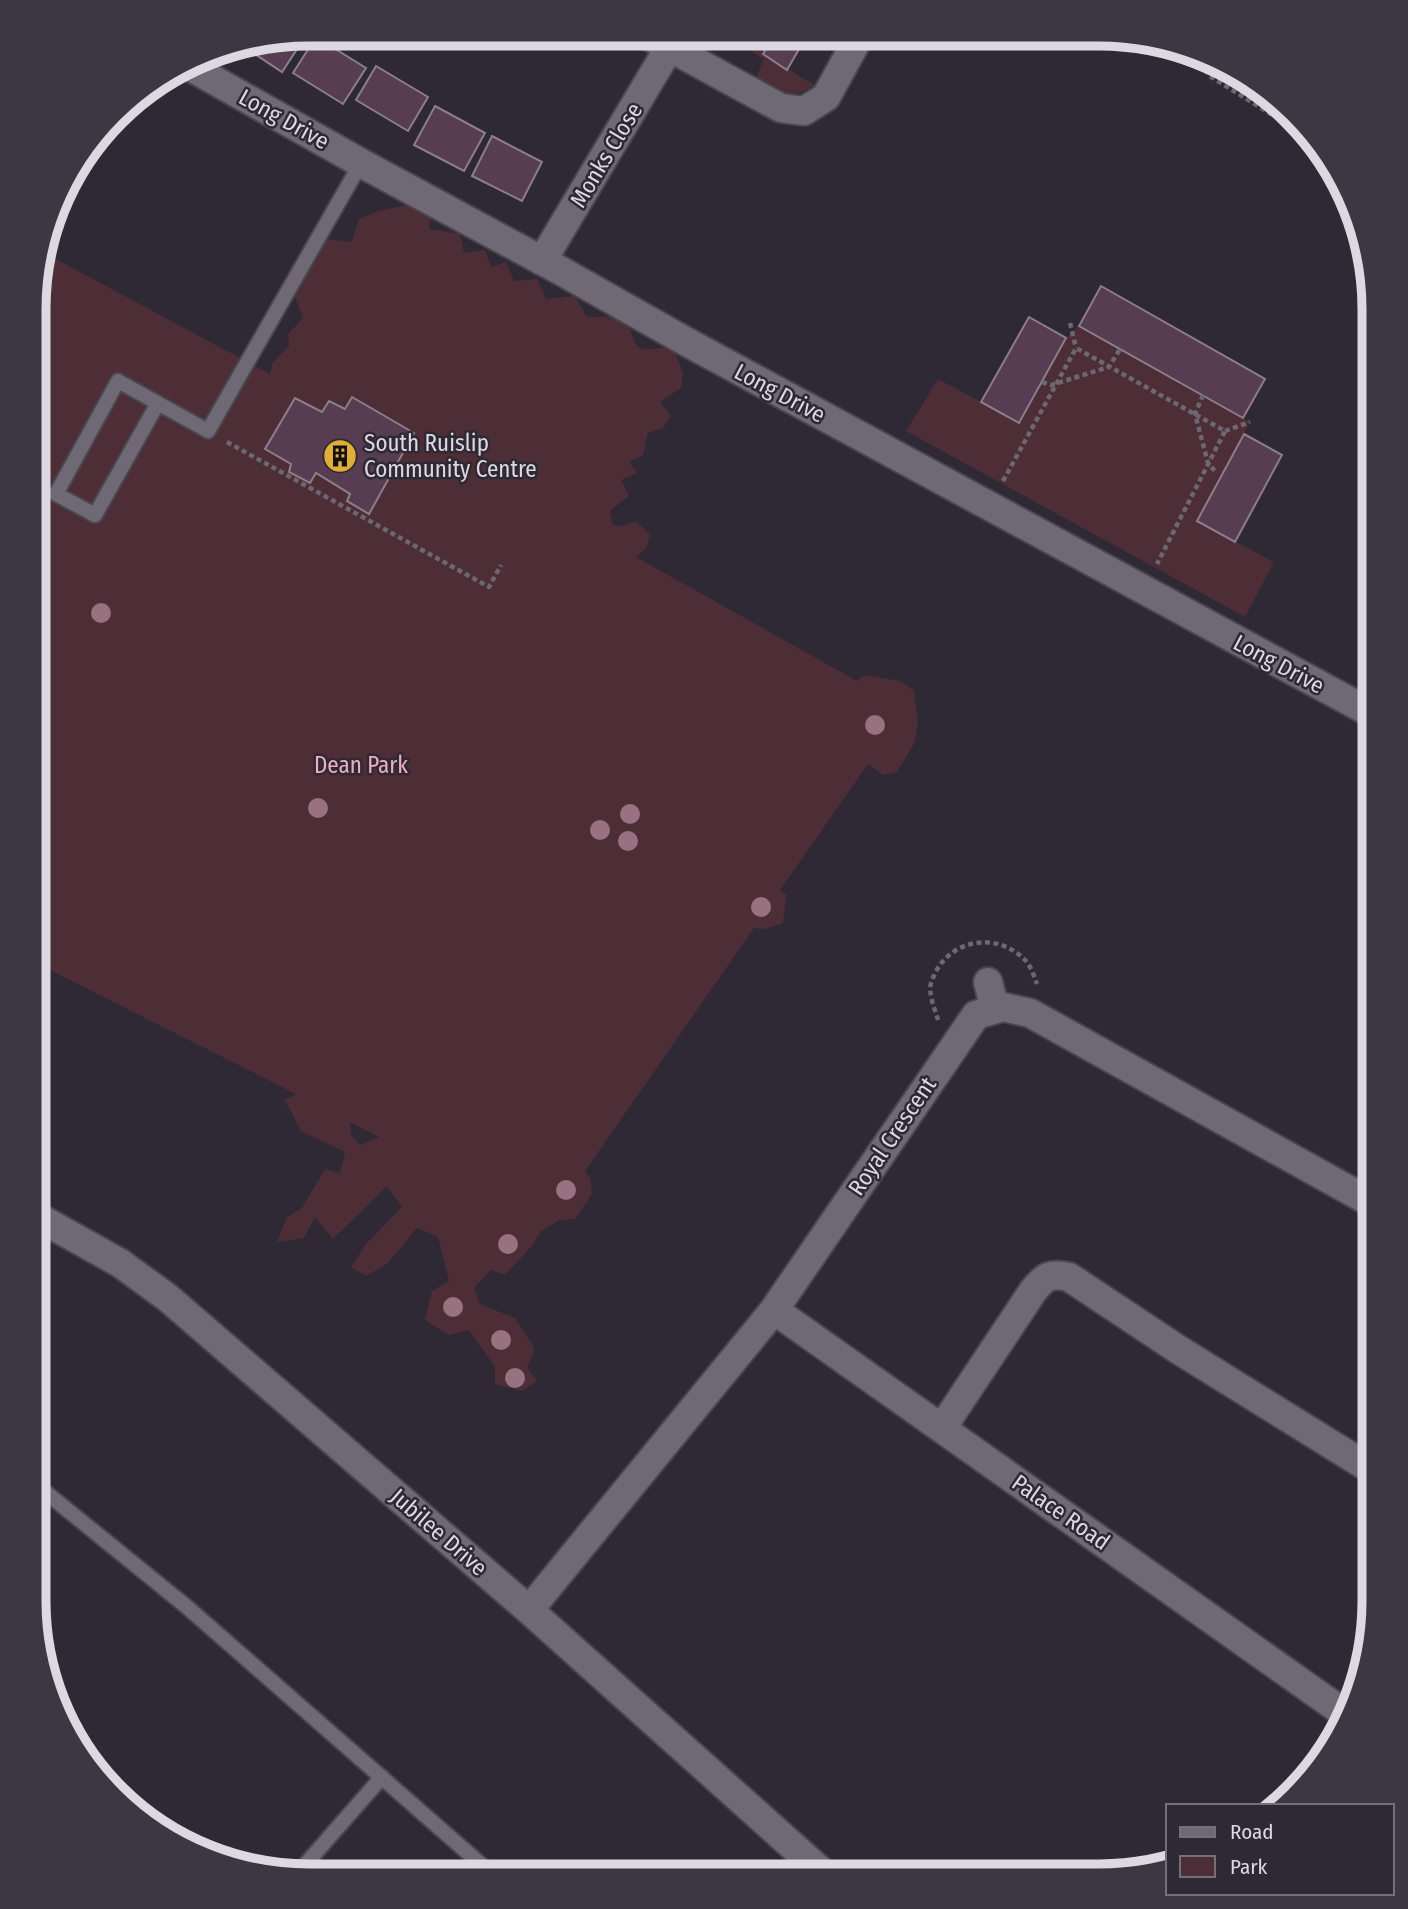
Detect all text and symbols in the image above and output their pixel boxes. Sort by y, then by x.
street label: Long Drive [234,83,334,155]
street label: Monks Close [564,98,648,212]
street label: Long Drive [730,357,830,429]
place label: South Ruislip Community Centre [364,429,537,483]
building icon: South Ruislip Community Centre [321,437,359,475]
street label: Long Drive [1229,628,1329,700]
park label: Dean Park [314,751,408,779]
street label: Royal Crescent [842,1071,942,1201]
street label: Palace Road [1007,1468,1115,1556]
street label: Jubilee Drive [385,1482,493,1582]
legend [1166,1804,1394,1895]
text: Road [1230,1819,1274,1845]
text: Park [1230,1854,1268,1880]

